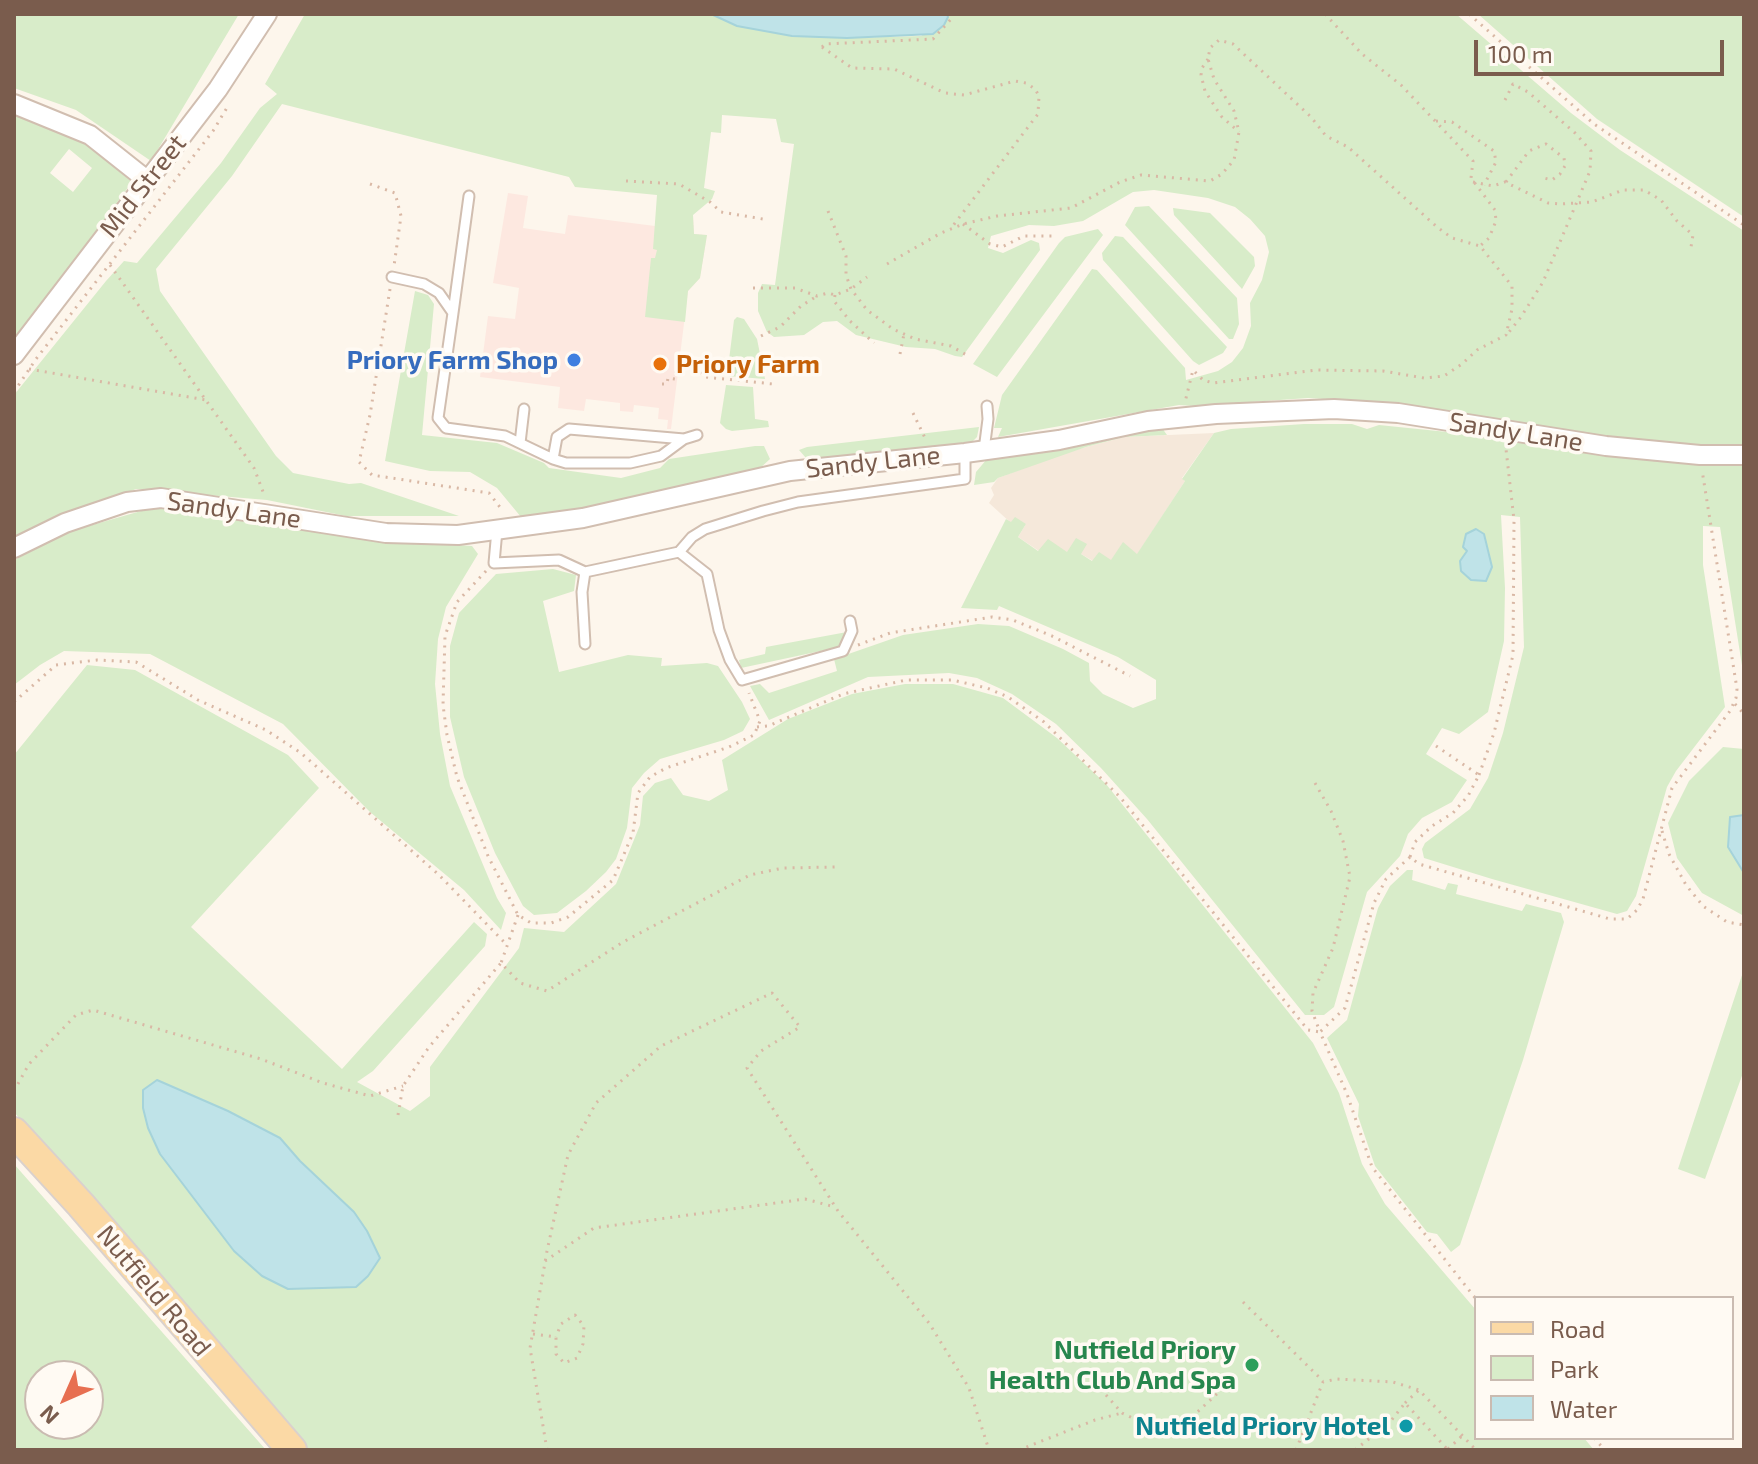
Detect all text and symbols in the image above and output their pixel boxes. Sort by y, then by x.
scale bar [1478,24,1728,74]
text: 100 m [1488,39,1553,68]
street label: Mid Street [93,128,193,244]
place label: Priory Farm Shop [347,344,558,376]
place label: Priory Farm [676,348,820,380]
marker: Priory Farm Shop [565,351,583,369]
marker: Priory Farm [651,355,669,373]
street label: Sandy Lane [1447,406,1585,458]
street label: Sandy Lane [804,439,942,485]
street label: Sandy Lane [165,485,303,535]
street label: Nutfield Road [90,1219,218,1363]
legend [1474,1296,1734,1440]
text: Road [1550,1314,1605,1343]
place label: Nutfield Priory Health Club And Spa [989,1334,1236,1396]
text: Park [1550,1354,1599,1383]
marker: Nutfield Priory Health Club And Spa [1243,1356,1261,1374]
north arrow [24,1360,104,1440]
text: Water [1550,1394,1617,1423]
text: N [34,1401,63,1430]
place label: Nutfield Priory Hotel [1135,1410,1390,1442]
marker: Nutfield Priory Hotel [1397,1417,1415,1435]

